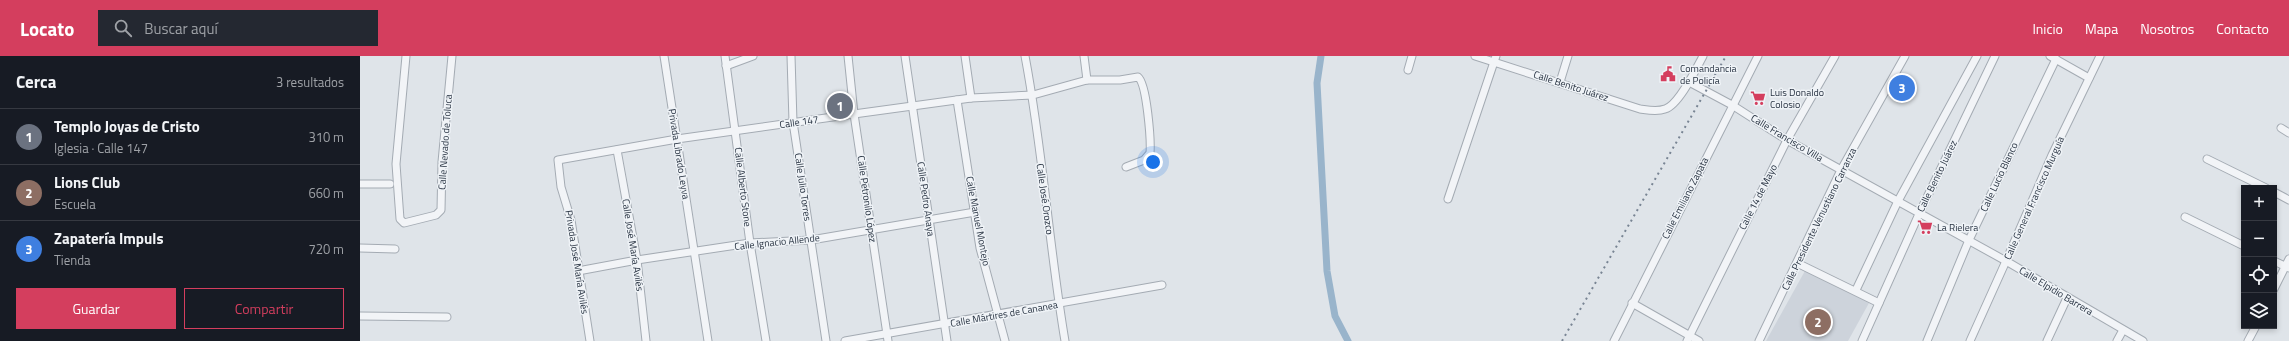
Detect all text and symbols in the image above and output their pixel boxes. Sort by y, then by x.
search box [98,10,378,46]
text: Locato [20,14,74,43]
icon: search [112,17,134,39]
text: Buscar aquí [144,17,218,40]
text: Inicio [2032,18,2063,39]
text: Mapa [2085,18,2118,39]
text: Nosotros [2140,18,2194,39]
text: Contacto [2216,18,2269,39]
place label: Comandancia de Policía [1680,61,1737,88]
public building icon: Comandancia de Policía [1659,65,1677,83]
street label: Calle Benito Juárez [1531,67,1611,105]
text: Cerca [16,69,56,95]
text: 3 resultados [276,72,344,92]
pin: 3 [1889,73,1915,103]
place label: Luis Donaldo Colosio [1770,85,1824,112]
supermarket icon: Luis Donaldo Colosio [1749,89,1767,107]
pin: 1 [827,91,853,121]
street label: Calle Nevado de Toluca [434,94,456,190]
street label: Privada Librado Leyva [664,108,694,200]
street label: Calle Francisco Villa [1748,110,1826,166]
street label: Calle 147 [779,112,819,132]
text: Templo Joyas de Cristo [54,115,200,138]
text: 1 [25,127,33,147]
text: 310 m [308,127,344,147]
street label: Calle General Francisco Murguía [2000,134,2068,262]
street label: Calle Benito Juárez [1913,137,1961,214]
text: Iglesia · Calle 147 [54,138,148,158]
street label: Calle Lucio Blanco [1976,140,2022,214]
street label: Calle Presidente Venustiano Carranza [1778,145,1860,293]
street label: Calle Alberto Stone [731,146,755,228]
street label: Calle Julio Torres [791,152,815,222]
your location [1143,152,1163,172]
street label: Calle Petronilo López [853,155,881,244]
street label: Calle Emiliano Zapata [1658,155,1712,241]
street label: Calle Pedro Anaya [913,161,939,237]
street label: Calle José Orozco [1033,162,1057,236]
street label: Calle 14 de Mayo [1735,162,1781,232]
text: Lions Club [54,171,120,194]
street label: Calle Manuel Montejo [962,175,994,267]
text: 2 [25,183,33,203]
text: 660 m [308,183,344,203]
map controls [2241,185,2277,329]
button: + [2241,185,2277,221]
text: Escuela [54,194,96,214]
street label: Calle José María Avilés [618,198,648,293]
street label: Privada José María Avilés [561,209,593,315]
supermarket icon: La Rielera [1916,218,1934,236]
place label: La Rielera [1937,220,1978,235]
button: − [2241,221,2277,257]
text: Zapatería Impuls [54,227,163,250]
street label: Calle Ignacio Allende [734,230,820,254]
text: 3 [25,239,33,259]
text: 720 m [308,239,344,259]
text: Tienda [54,250,91,270]
button: locate [2241,257,2277,293]
street label: Calle Elpidio Barrera [2016,263,2096,319]
button: Guardar [16,288,176,329]
button: Compartir [184,288,344,329]
button: layers [2241,293,2277,329]
street label: Calle Mártires de Cananea [949,297,1059,331]
pin: 2 [1805,307,1831,337]

